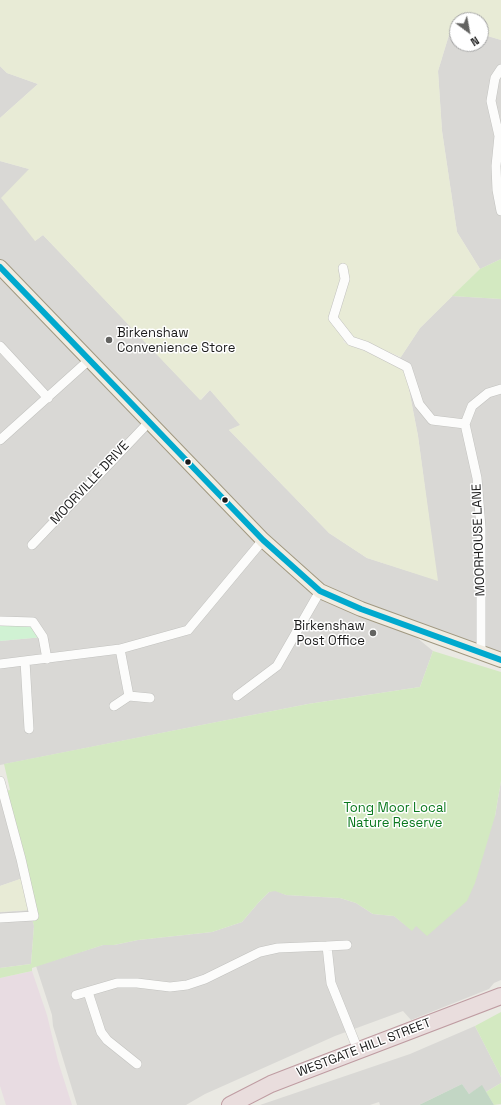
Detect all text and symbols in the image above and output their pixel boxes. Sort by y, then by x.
north arrow [449,12,489,52]
text: N [468,33,482,49]
place label: Birkenshaw Convenience Store [117,325,235,356]
marker: Birkenshaw Convenience Store [104,335,114,345]
street label: MOORVILLE DRIVE [47,438,133,528]
unlabelled marker [183,457,193,467]
street label: MOORHOUSE LANE [469,483,489,597]
unlabelled marker [220,495,230,505]
place label: Birkenshaw Post Office [293,618,365,649]
marker: Birkenshaw Post Office [368,628,378,638]
park label: Tong Moor Local Nature Reserve [343,800,447,831]
street label: WESTGATE HILL STREET [295,1015,433,1081]

